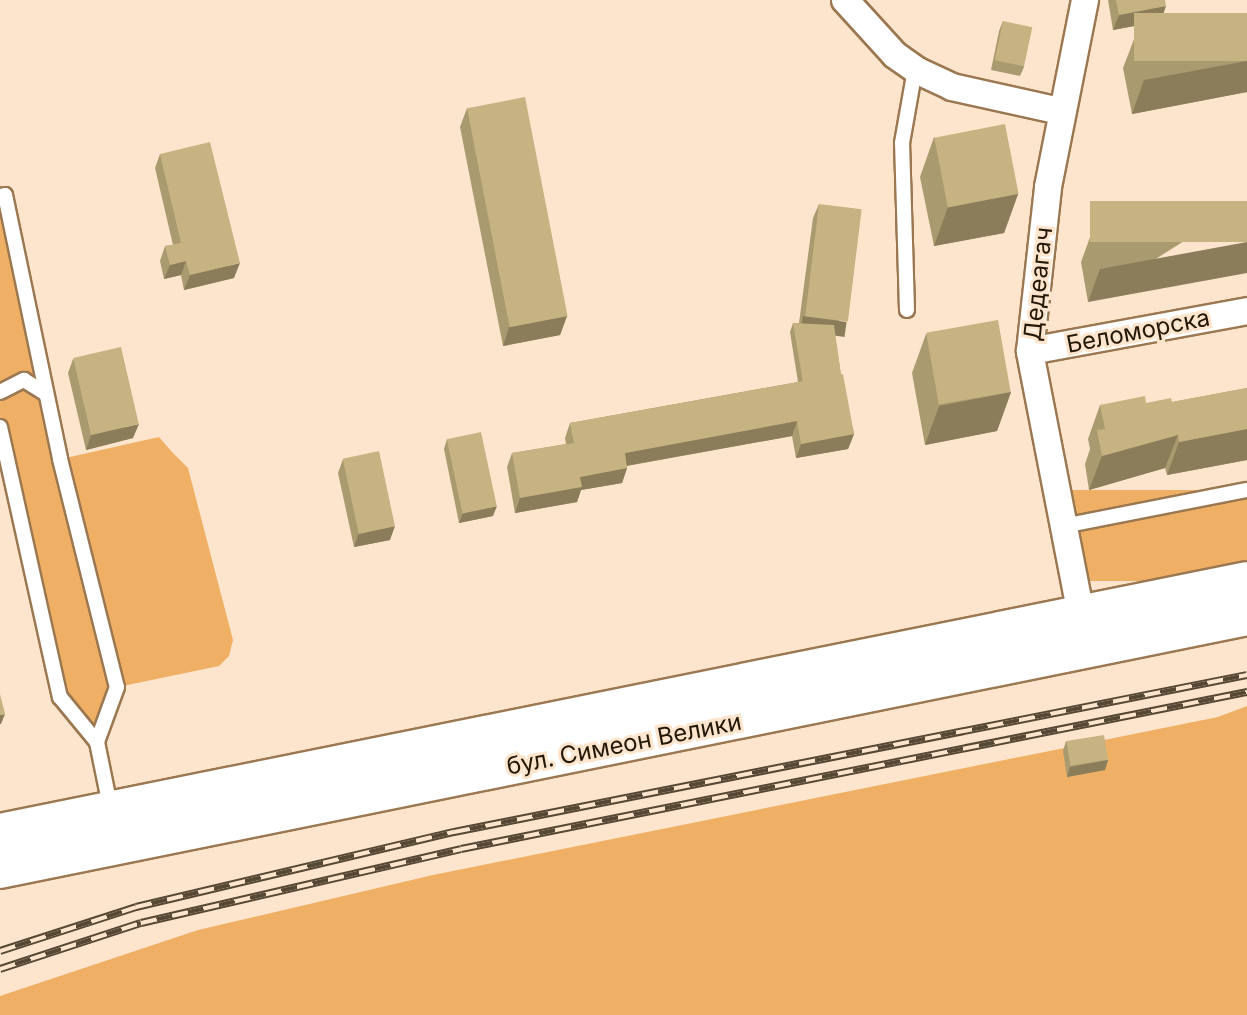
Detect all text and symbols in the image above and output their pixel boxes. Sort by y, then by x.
street label: Дедеагач [1018,226,1058,342]
street label: Беломорска [1064,303,1212,359]
street label: бул. Симеон Велики [504,707,744,781]

